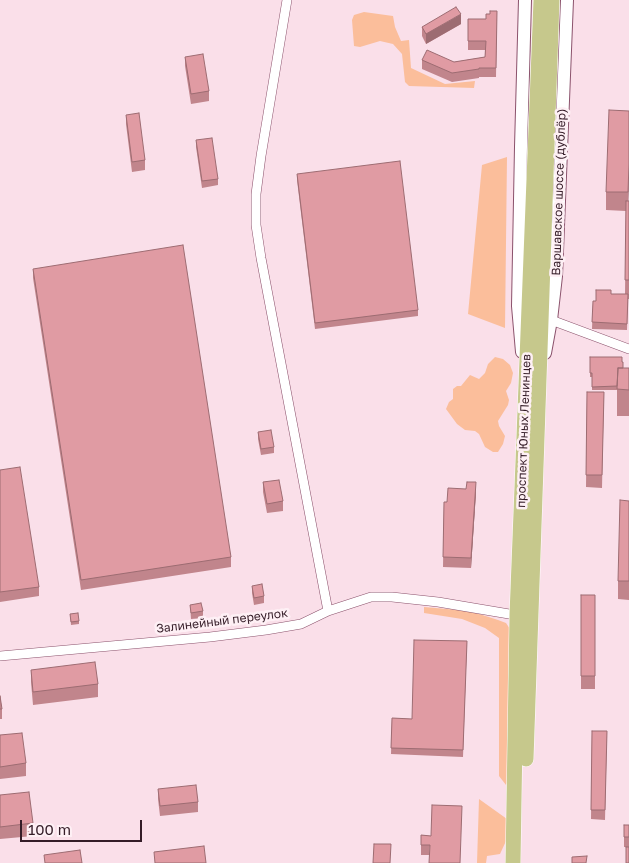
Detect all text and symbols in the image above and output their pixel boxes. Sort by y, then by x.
street label: Варшавское шоссе (дублёр) [549,108,569,276]
street label: проспект Юных Ленинцев [514,354,534,508]
street label: Залинейный переулок [155,606,289,636]
scale bar [22,810,145,842]
text: 100 m [28,820,71,838]

